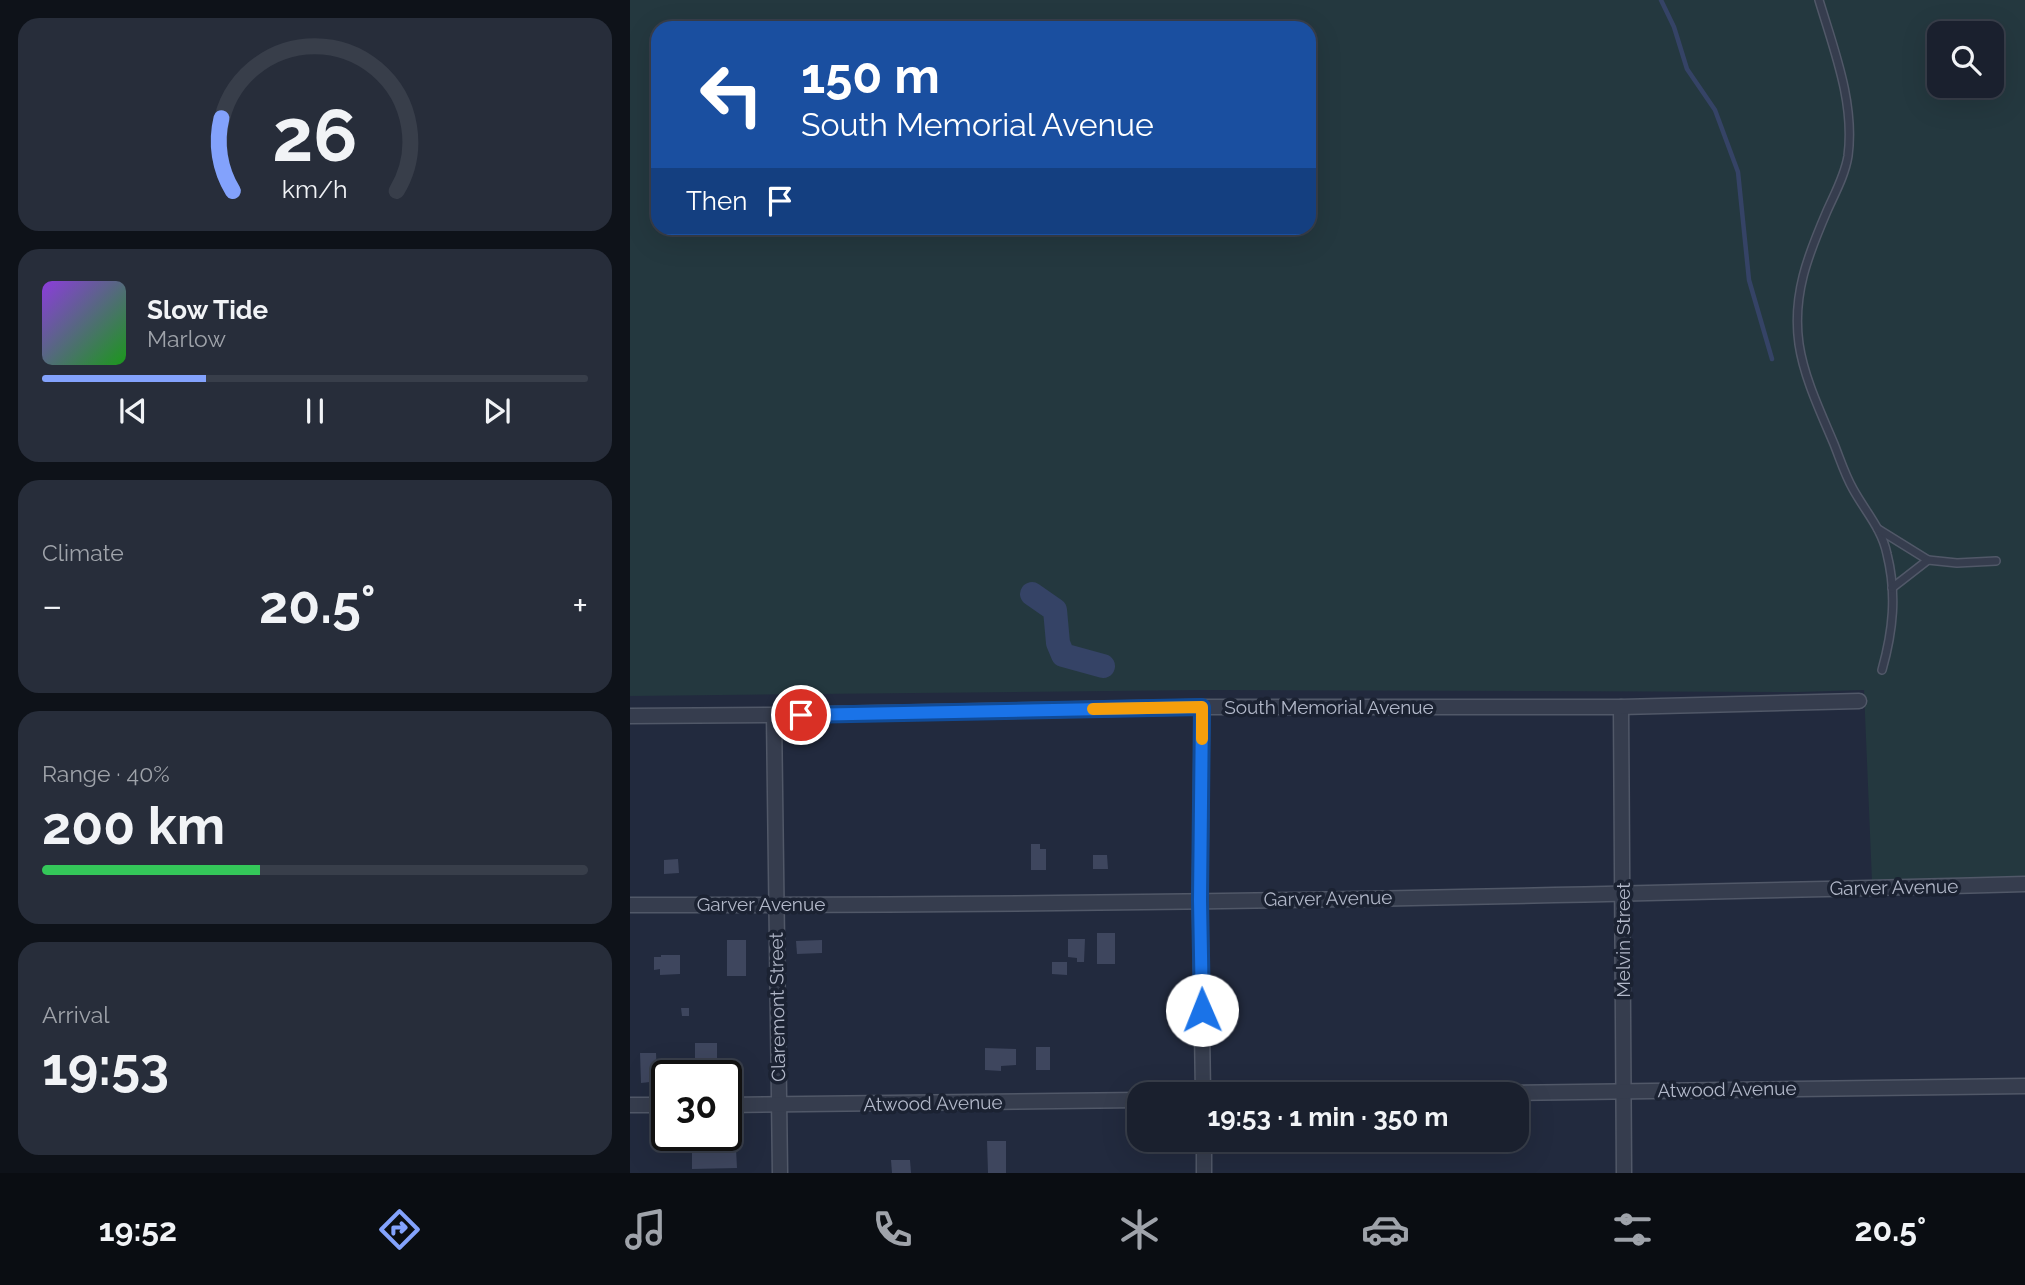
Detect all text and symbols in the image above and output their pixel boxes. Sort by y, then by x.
map controls [1927,21,2004,98]
button: search [1927,21,2004,98]
text: 150 m [801,47,940,104]
icon: left [686,49,777,140]
text: 26 [272,93,358,178]
text: South Memorial Avenue [801,106,1154,143]
text: km/h [282,173,348,203]
icon: arrive [761,182,799,220]
text: Then [686,186,747,216]
text: Slow Tide [147,295,268,325]
text: Marlow [147,325,226,352]
icon: previous [114,392,152,430]
icon: pause [296,392,334,430]
icon: next [478,392,516,430]
text: Climate [42,539,124,566]
text: 20.5° [259,574,376,635]
text: − [42,583,62,628]
text: + [572,583,588,628]
pin [771,685,831,745]
icon: arrive [782,696,820,734]
street label: South Memorial Avenue [1224,696,1434,718]
text: Range · 40% [42,760,170,787]
text: 200 km [42,795,225,856]
street label: Garver Avenue [1829,875,1959,899]
street label: Melvin Street [1612,882,1634,998]
street label: Garver Avenue [1263,886,1393,910]
street label: Garver Avenue [697,893,825,915]
street label: Claremont Street [765,931,789,1082]
position arrow [1165,973,1239,1047]
text: Arrival [42,1001,109,1028]
text: 19:53 [42,1036,169,1097]
speed limit sign: 30 [651,1060,742,1151]
street label: Atwood Avenue [1657,1077,1797,1101]
street label: Atwood Avenue [863,1091,1003,1115]
text: 19:53 · 1 min · 350 m [1207,1102,1449,1132]
icon: directions [375,1205,424,1254]
icon: music [621,1205,670,1254]
icon: phone [868,1205,917,1254]
icon: climate [1115,1205,1164,1254]
icon: car [1361,1205,1410,1254]
icon: filters [1608,1205,1657,1254]
text: 19:52 [99,1211,177,1248]
text: 20.5° [1854,1211,1926,1248]

